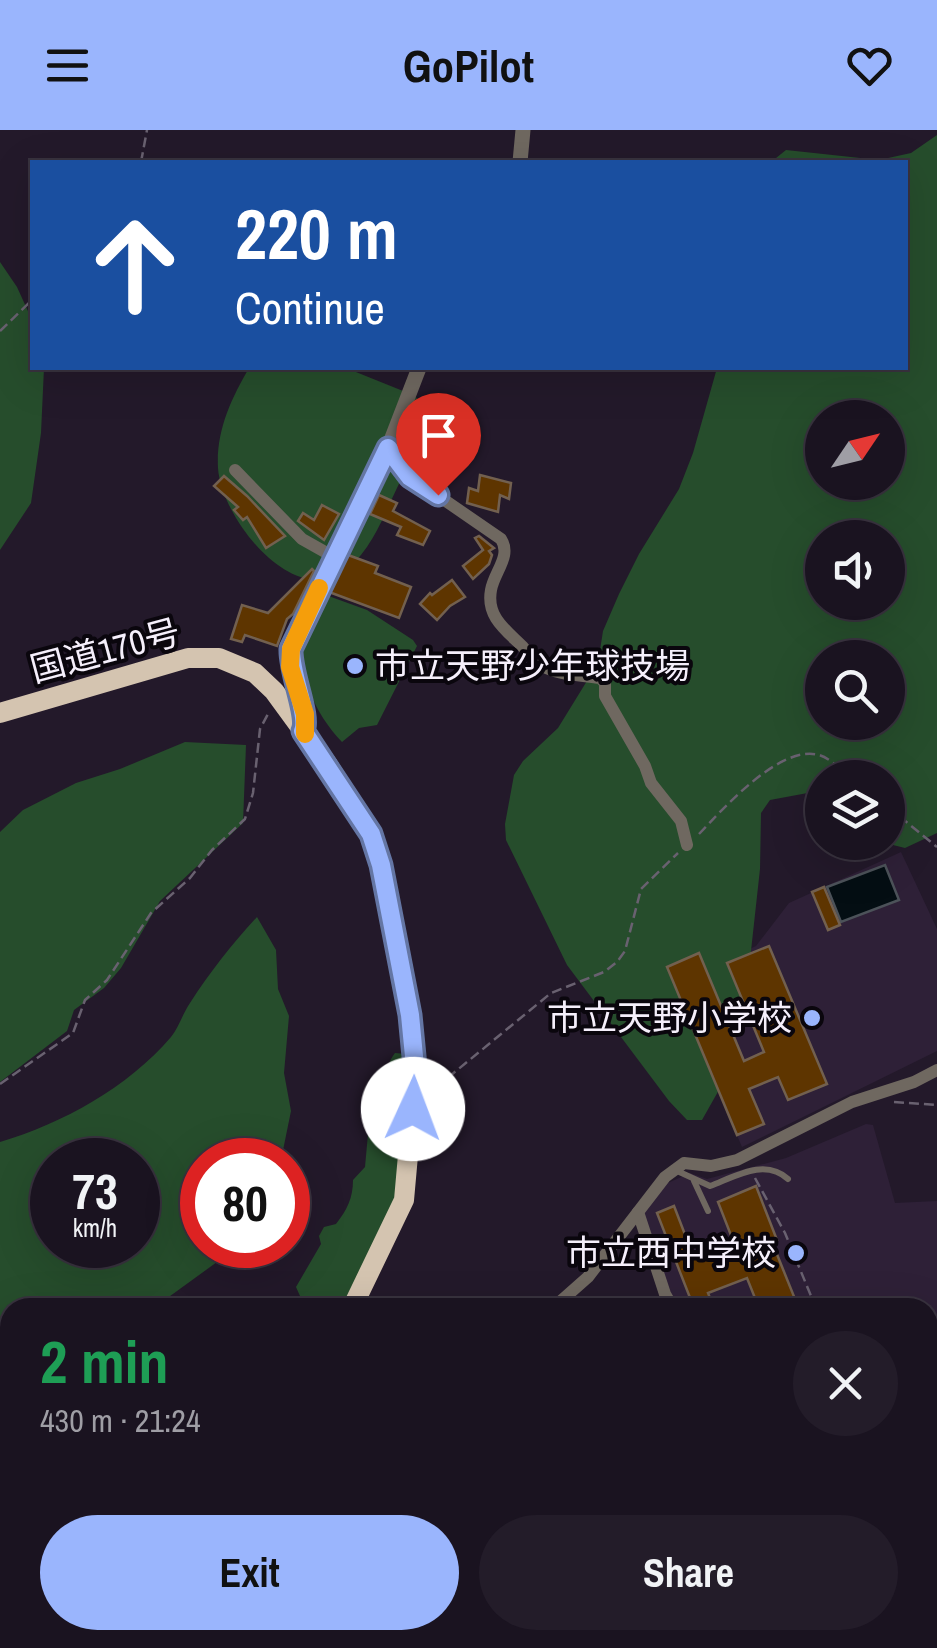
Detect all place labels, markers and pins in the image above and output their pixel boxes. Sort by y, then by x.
pin [396,393,481,496]
place label: 市立天野少年球技場 [375,642,690,689]
marker: 市立天野少年球技場 [344,655,366,677]
place label: 市立天野小学校 [547,994,792,1041]
marker: 市立天野小学校 [801,1007,823,1029]
place label: 市立西中学校 [566,1229,776,1276]
marker: 市立西中学校 [785,1242,807,1264]

